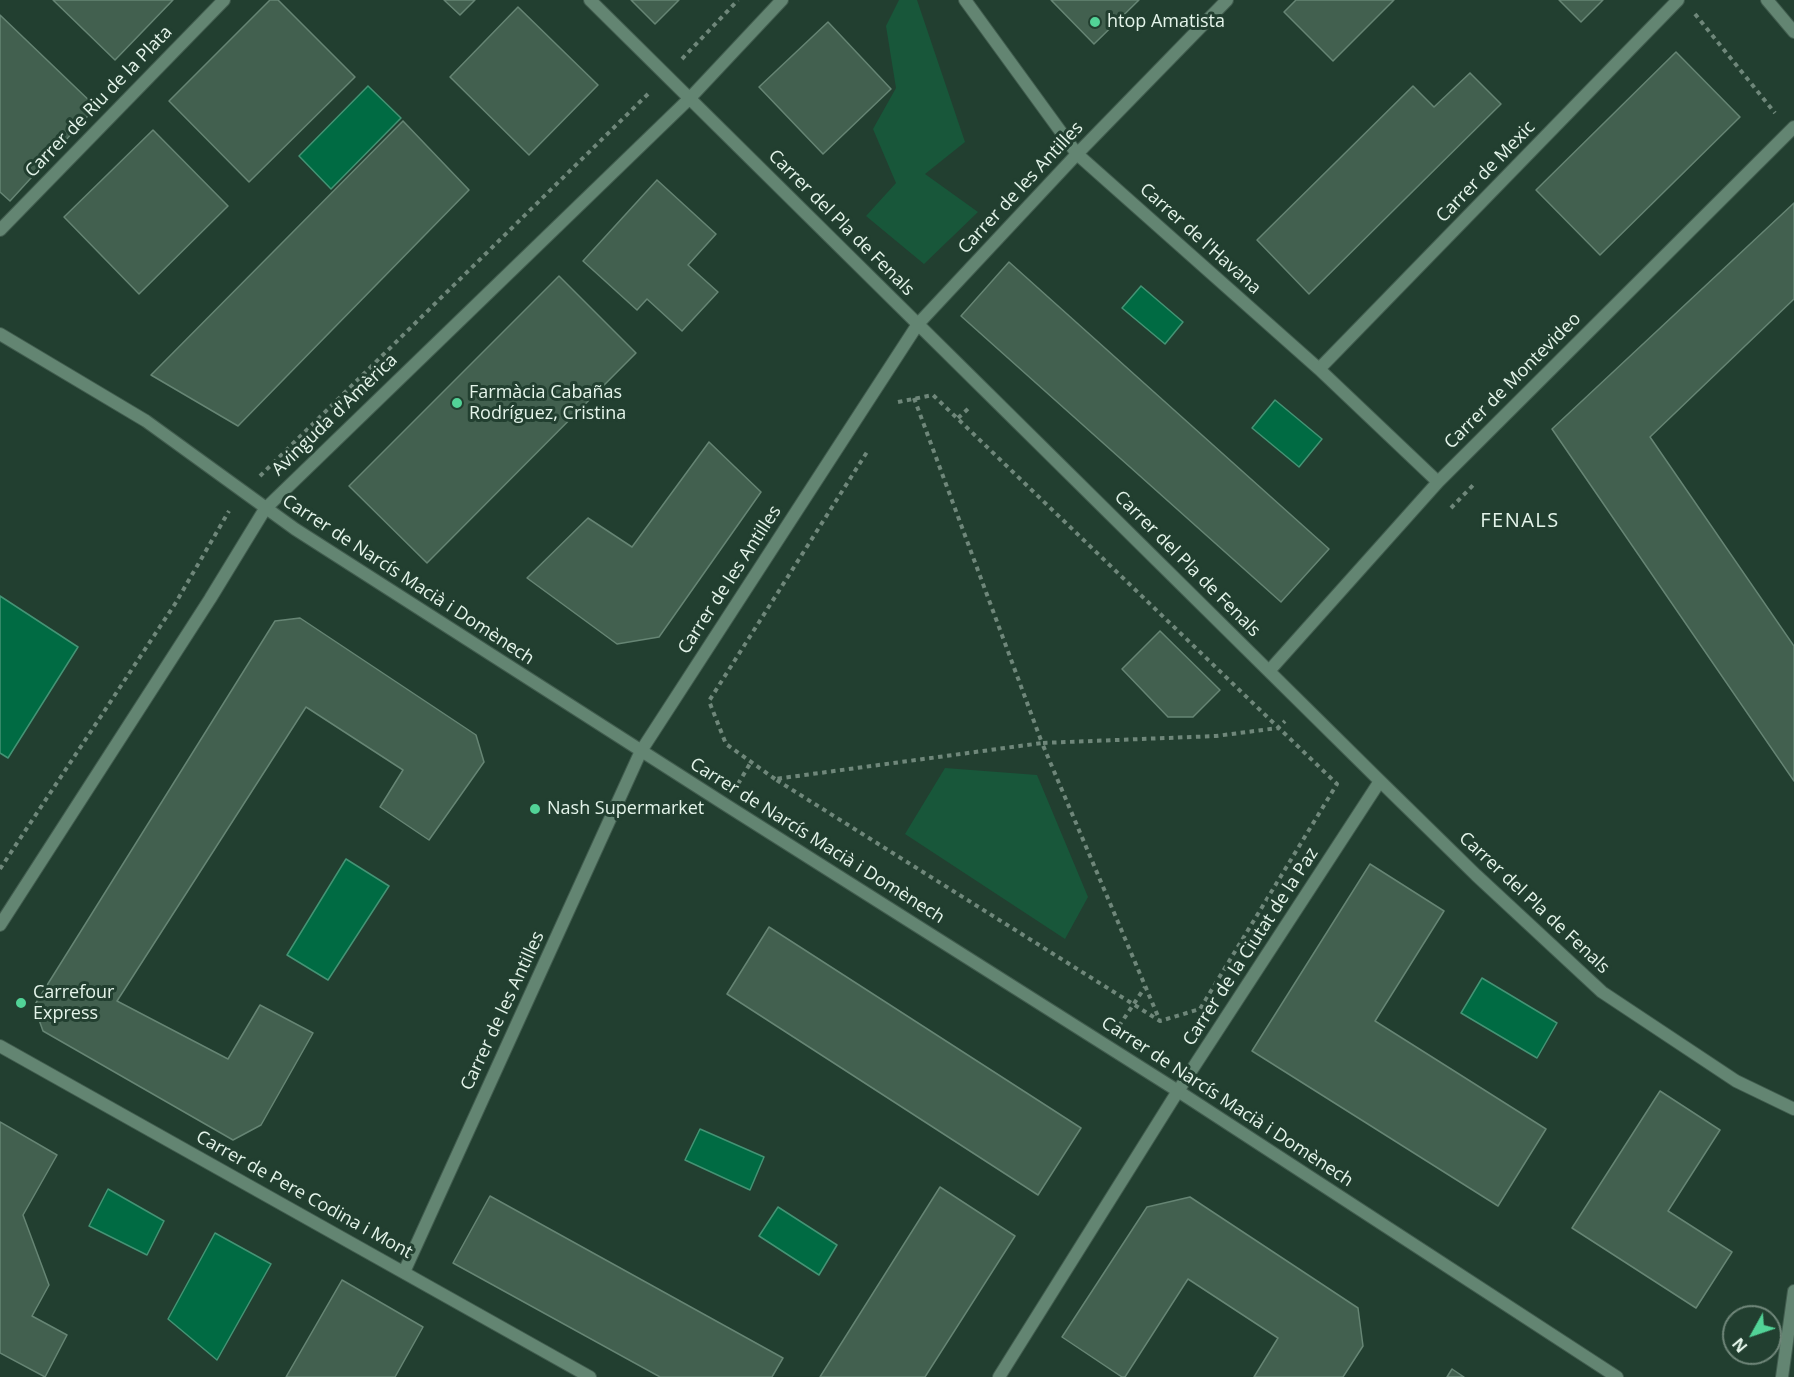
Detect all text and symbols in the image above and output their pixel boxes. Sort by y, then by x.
place label: htop Amatista [1107,11,1225,33]
marker: htop Amatista [1088,15,1102,29]
street label: Carrer de Riu de la Plata [21,22,177,182]
street label: Carrer de les Antilles [954,117,1088,259]
street label: Carrer de Mexic [1432,117,1540,227]
street label: Carrer del Pla de Fenals [763,145,919,301]
street label: Carrer de l'Havana [1135,179,1265,299]
street label: Carrer de Montevideo [1440,308,1586,454]
street label: Avinguda d'Amèrica [268,350,402,480]
place label: Farmàcia Cabañas Rodríguez, Cristina [469,382,626,424]
marker: Farmàcia Cabañas Rodríguez, Cristina [450,396,464,410]
street label: Carrer del Pla de Fenals [1109,486,1265,642]
street label: Carrer de Narcís Macià i Domènech [278,490,538,670]
street label: Carrer de les Antilles [674,502,786,658]
district label: FENALS [1480,509,1560,533]
street label: Carrer de Narcís Macià i Domènech [686,753,948,929]
place label: Nash Supermarket [547,798,704,820]
marker: Nash Supermarket [528,802,542,816]
street label: Carrer del Pla de Fenals [1454,828,1614,978]
street label: Carrer de la Ciutat de la Paz [1179,844,1323,1050]
street label: Carrer de les Antilles [457,928,549,1094]
place label: Carrefour Express [33,982,114,1024]
marker: Carrefour Express [14,996,28,1010]
street label: Carrer de Narcís Macià i Domènech [1097,1012,1357,1192]
street label: Carrer de Pere Codina i Mont [192,1126,416,1264]
north arrow [1722,1305,1782,1365]
text: N [1727,1333,1752,1357]

